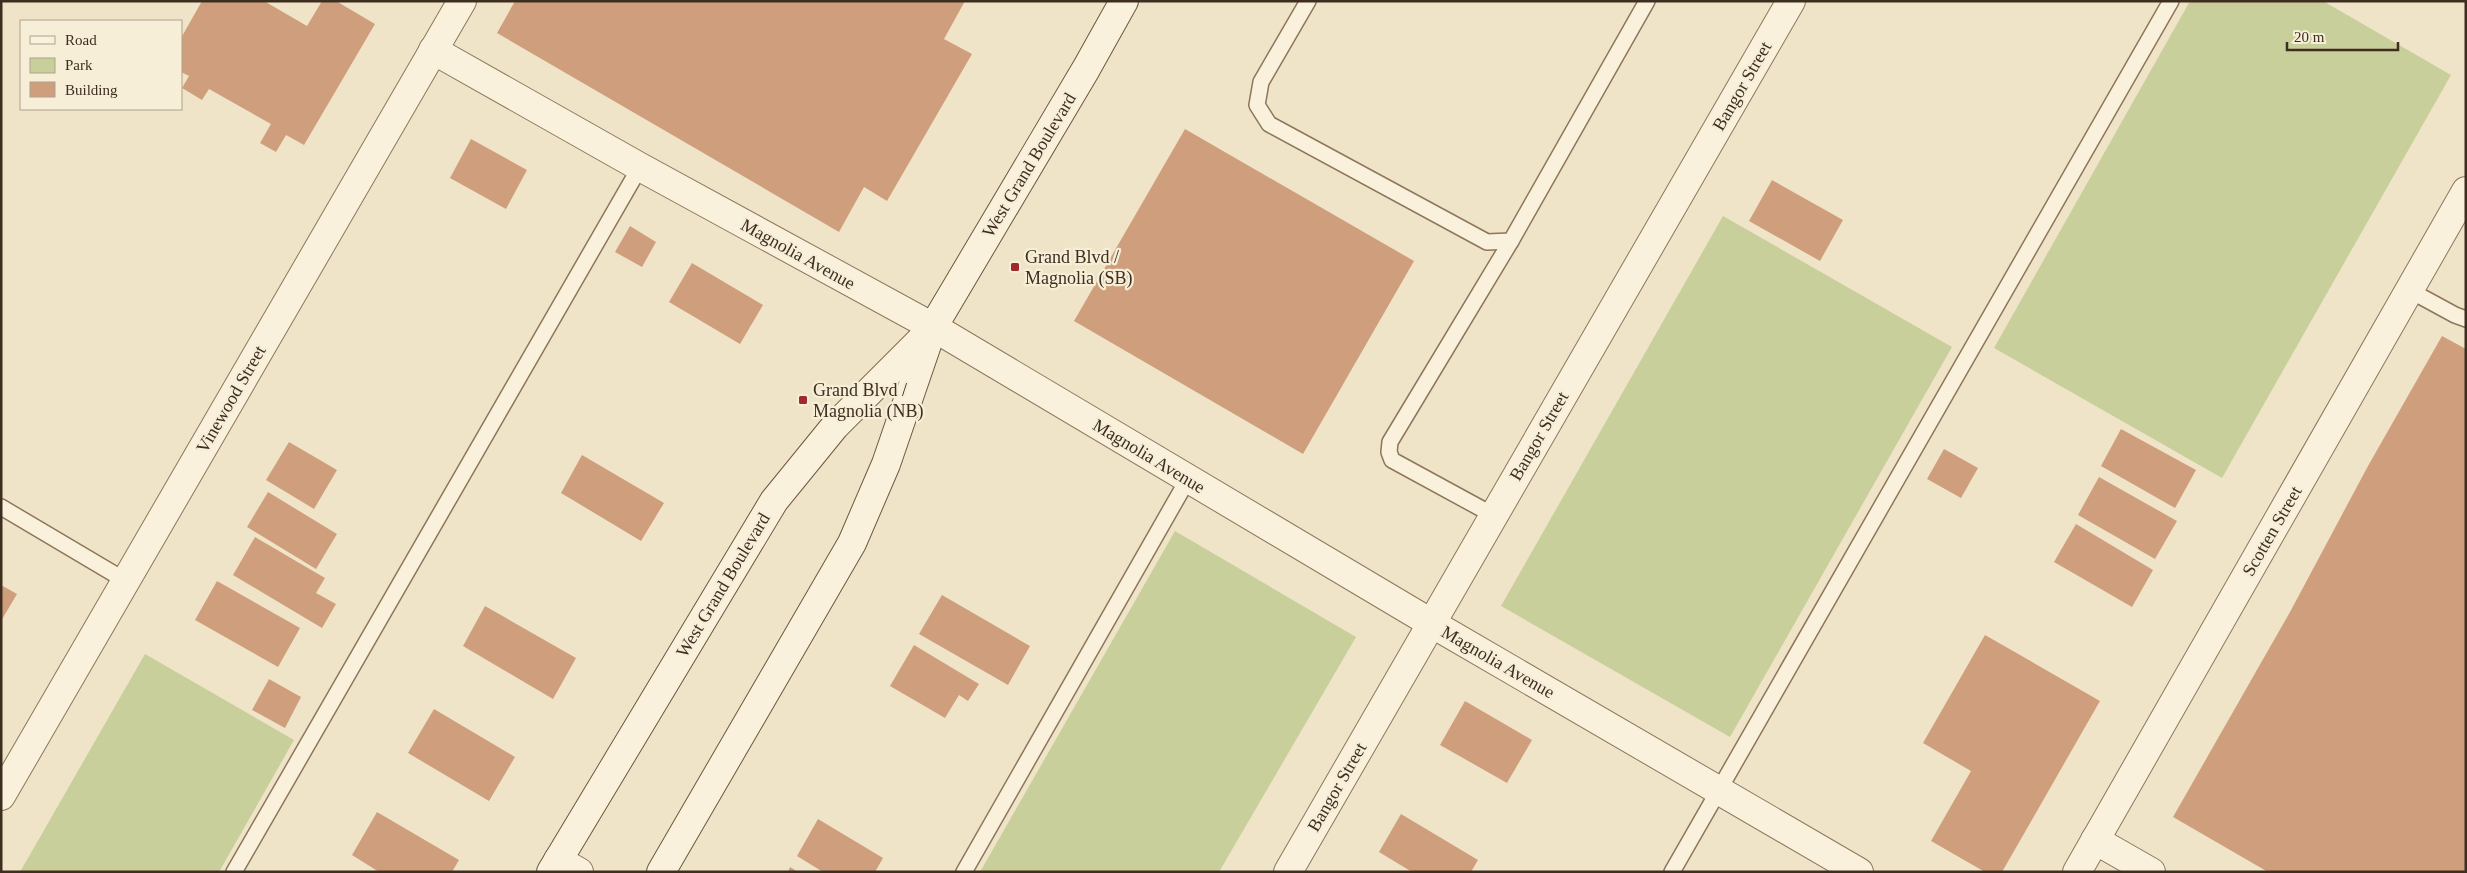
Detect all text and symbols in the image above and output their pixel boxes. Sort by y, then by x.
legend [20,20,182,110]
scale bar [2287,20,2398,52]
text: 20 m [2294,29,2325,45]
text: Road [65,32,97,48]
street label: Bangor Street [1708,38,1776,134]
text: Park [65,57,93,73]
text: Building [65,82,118,98]
street label: West Grand Boulevard [978,89,1080,241]
street label: Magnolia Avenue [738,214,858,294]
place label: Grand Blvd / Magnolia (SB) [1025,247,1133,289]
marker: Grand Blvd / Magnolia (SB) [1009,261,1021,273]
street label: Vinewood Street [192,342,270,456]
place label: Grand Blvd / Magnolia (NB) [813,380,923,422]
street label: Bangor Street [1505,388,1573,484]
marker: Grand Blvd / Magnolia (NB) [797,394,809,406]
street label: Magnolia Avenue [1089,415,1209,497]
street label: Scotten Street [2238,482,2306,580]
street label: West Grand Boulevard [672,509,774,661]
street label: Magnolia Avenue [1438,622,1558,702]
street label: Bangor Street [1303,739,1371,835]

